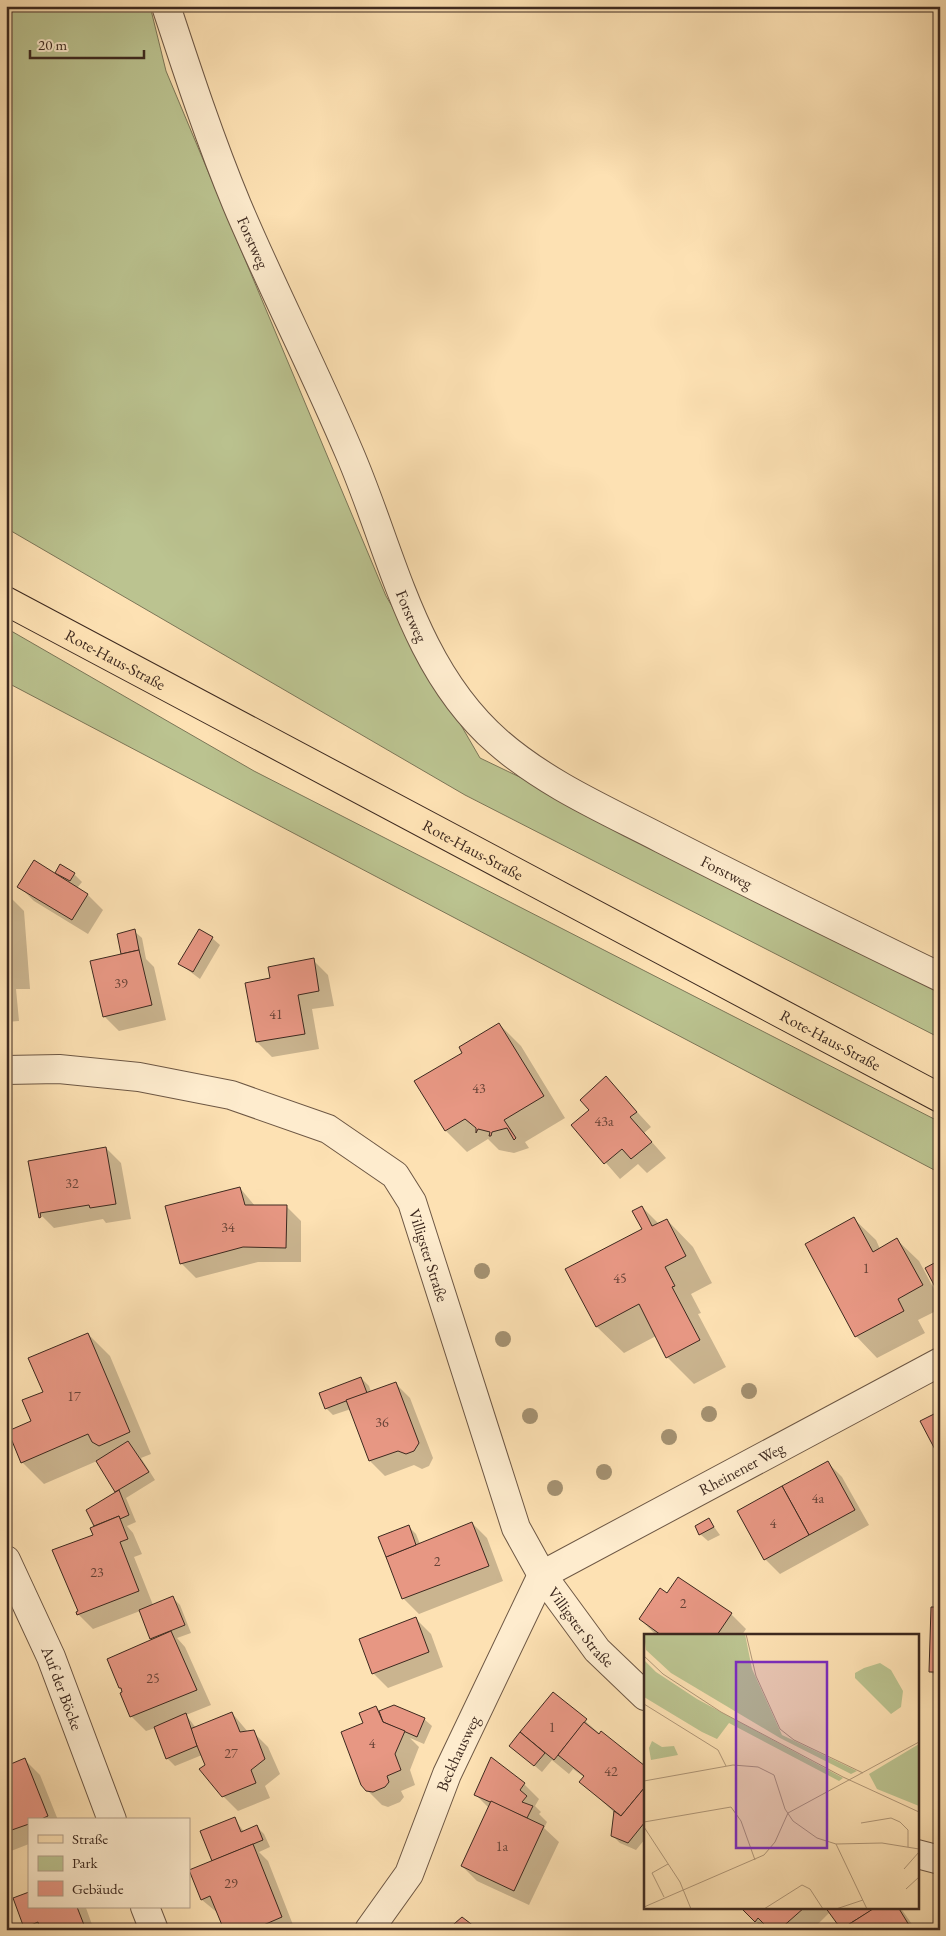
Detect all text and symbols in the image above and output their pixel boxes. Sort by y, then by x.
scale bar [30,28,144,60]
text: 20 m [38,35,67,54]
street label: Forstweg [233,213,275,273]
street label: Forstweg [391,587,433,646]
street label: Rote-Haus-Straße [62,624,169,695]
street label: Rote-Haus-Straße [419,814,527,885]
street label: Forstweg [698,850,757,894]
house number: 39 [114,974,128,992]
street label: Rote-Haus-Straße [777,1004,884,1075]
house number: 41 [269,1005,283,1023]
house number: 43 [472,1079,486,1097]
house number: 43a [594,1112,614,1130]
house number: 32 [65,1174,79,1192]
street label: Villigster Straße [404,1206,454,1304]
house number: 34 [221,1218,235,1236]
house number: 1 [863,1259,869,1277]
house number: 45 [613,1269,627,1287]
house number: 17 [67,1387,81,1405]
house number: 36 [375,1413,389,1431]
street label: Rheinener Weg [695,1436,789,1500]
house number: 4a [812,1489,825,1507]
house number: 4 [770,1514,777,1532]
house number: 2 [434,1552,441,1570]
house number: 23 [90,1563,104,1581]
street label: Villigster Straße [543,1582,619,1672]
house number: 2 [680,1594,687,1612]
inset map [644,1634,918,1908]
street label: Auf der Böcke [36,1642,88,1733]
house number: 25 [146,1669,160,1687]
street label: Beckhausweg [431,1711,484,1794]
house number: 1 [549,1718,555,1736]
house number: 4 [369,1734,376,1752]
house number: 27 [224,1744,238,1762]
house number: 42 [604,1762,618,1780]
legend [28,1818,190,1908]
text: Straße [72,1829,108,1848]
house number: 1a [496,1837,509,1855]
text: Park [72,1853,99,1872]
house number: 29 [224,1874,238,1892]
text: Gebäude [72,1879,124,1898]

